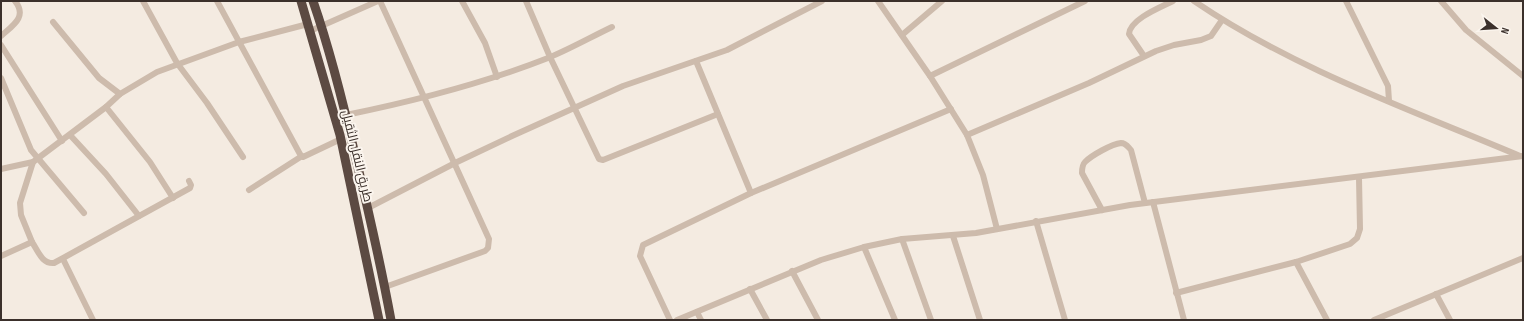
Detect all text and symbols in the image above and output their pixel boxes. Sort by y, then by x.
north arrow [1476,8,1516,48]
text: N [1498,26,1512,36]
street label: طريق النقل الثقيل [338,108,376,204]

